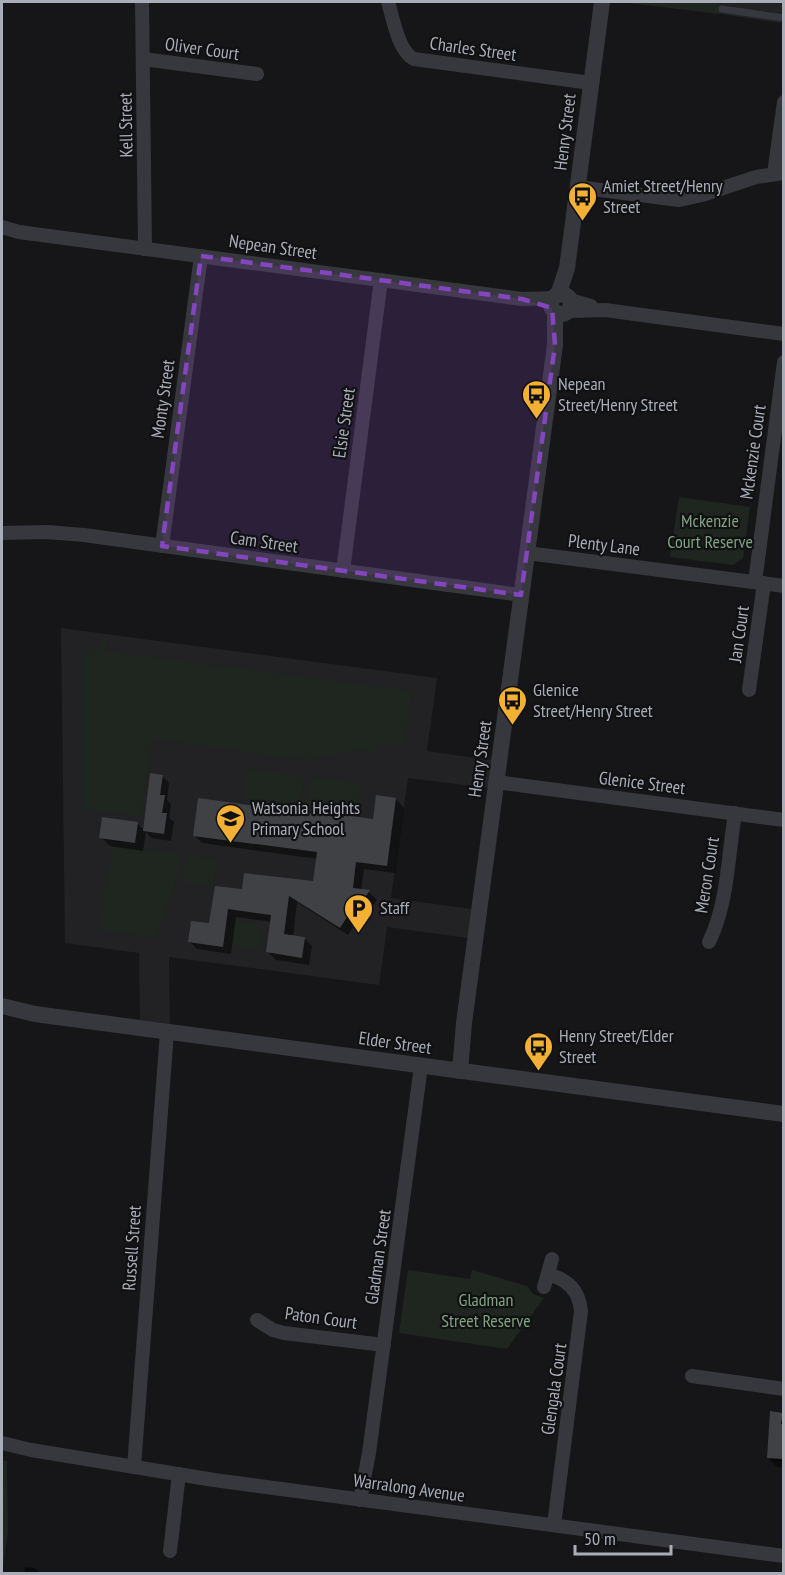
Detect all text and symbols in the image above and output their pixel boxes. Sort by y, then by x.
street label: Charles Street [428,31,518,66]
street label: Oliver Court [163,32,241,65]
street label: Kell Street [113,92,138,158]
street label: Henry Street [548,92,581,172]
place label: Amiet Street/Henry Street [603,174,723,218]
bus stop icon: Amiet Street/Henry Street [566,180,598,222]
street label: Nepean Street [228,229,319,264]
street label: Monty Street [146,358,179,440]
place label: Nepean Street/Henry Street [558,372,678,416]
bus stop icon: Nepean Street/Henry Street [521,378,553,420]
street label: Elsie Street [327,386,360,459]
street label: Mckenzie Court [734,403,771,501]
park label: Mckenzie Court Reserve [667,509,753,553]
street label: Cam Street [229,525,299,558]
street label: Plenty Lane [567,529,641,560]
street label: Jan Court [723,604,754,665]
place label: Glenice Street/Henry Street [533,678,653,722]
bus stop icon: Glenice Street/Henry Street [496,684,528,726]
street label: Henry Street [463,719,496,799]
street label: Glenice Street [598,766,687,799]
place label: Watsonia Heights Primary School [252,796,360,840]
school or university icon: Watsonia Heights Primary School [215,802,247,844]
street label: Meron Court [689,835,724,915]
parking icon: Staff [343,892,375,934]
place label: Staff [380,896,410,919]
place label: Henry Street/Elder Street [559,1024,674,1068]
street label: Elder Street [357,1026,433,1059]
bus stop icon: Henry Street/Elder Street [522,1030,554,1072]
street label: Russell Street [117,1204,146,1291]
street label: Gladman Street [359,1208,396,1306]
park label: Gladman Street Reserve [441,1288,531,1332]
street label: Paton Court [283,1301,359,1334]
street label: Glengala Court [536,1342,571,1436]
street label: Warralong Avenue [352,1468,466,1507]
scale bar [575,1518,671,1556]
text: 50 m [584,1527,616,1550]

